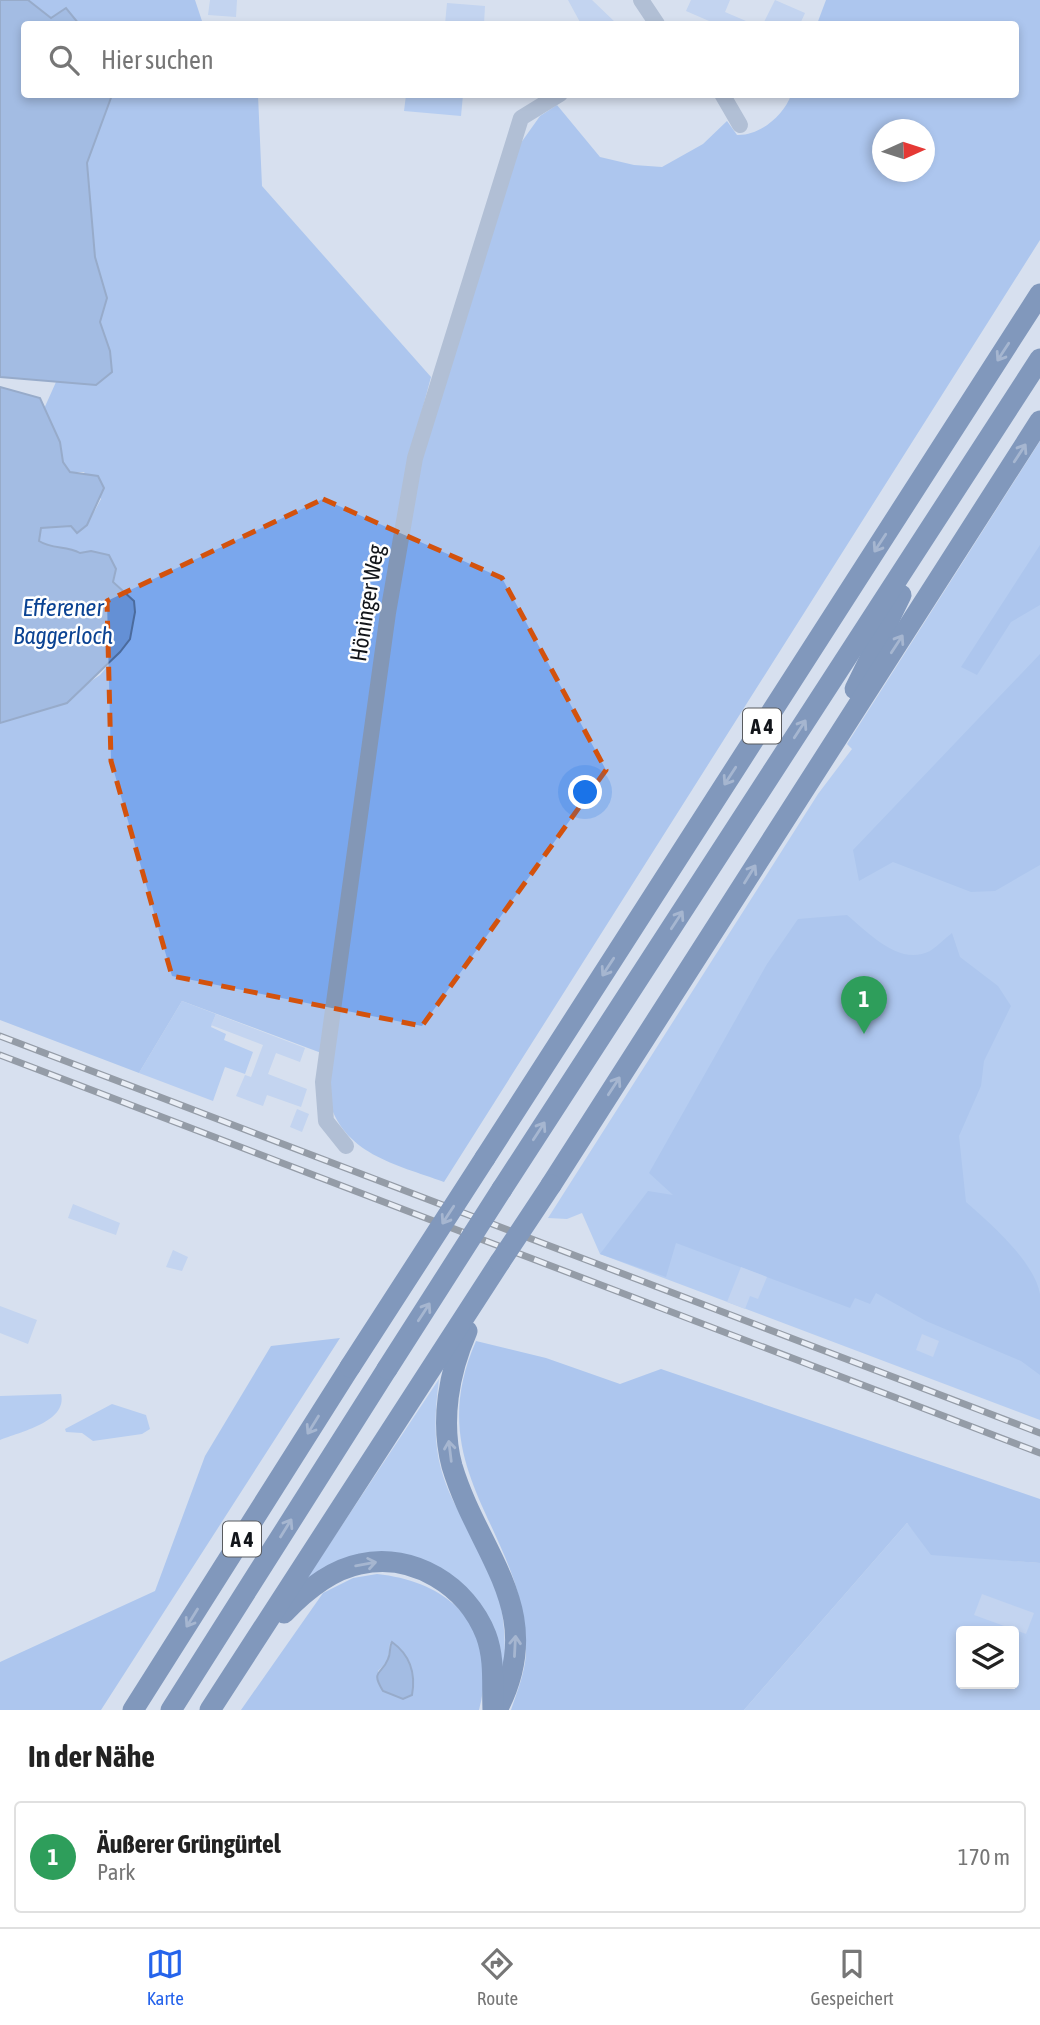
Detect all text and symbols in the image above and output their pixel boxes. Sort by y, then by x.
search box [21,21,1019,98]
icon: search [45,41,83,79]
text: Hier suchen [101,45,214,75]
north arrow [872,119,935,182]
one-way arrow [996,342,1010,361]
one-way arrow [1012,444,1027,463]
one-way arrow [873,533,887,552]
street label: Höninger Weg [345,543,389,663]
water label: Efferener Baggerloch [13,594,113,649]
one-way arrow [890,635,904,655]
road number: A 4 [743,708,781,744]
one-way arrow [793,720,808,739]
one-way arrow [723,765,737,785]
your location [568,775,602,809]
one-way arrow [743,865,757,885]
one-way arrow [669,911,684,930]
one-way arrow [600,957,615,976]
pin: 1 [841,976,887,1034]
one-way arrow [608,1077,622,1097]
one-way arrow [533,1122,547,1142]
one-way arrow [440,1205,455,1224]
one-way arrow [416,1303,431,1322]
one-way arrow [306,1415,320,1435]
one-way arrow [444,1440,457,1462]
one-way arrow [280,1519,294,1539]
road number: A 4 [223,1522,261,1556]
one-way arrow [354,1557,377,1570]
one-way arrow [184,1607,198,1627]
map controls [956,1626,1019,1689]
button: layers [956,1626,1019,1689]
one-way arrow [509,1634,522,1657]
text: In der Nähe [28,1739,155,1773]
text: Äußerer Grüngürtel [97,1829,281,1859]
text: 1 [48,1844,58,1870]
text: 170 m [958,1844,1010,1870]
text: Park [97,1859,135,1885]
tab: Karte [146,1945,184,2009]
tab: Route [477,1945,518,2009]
tab: Gespeichert [811,1945,894,2009]

